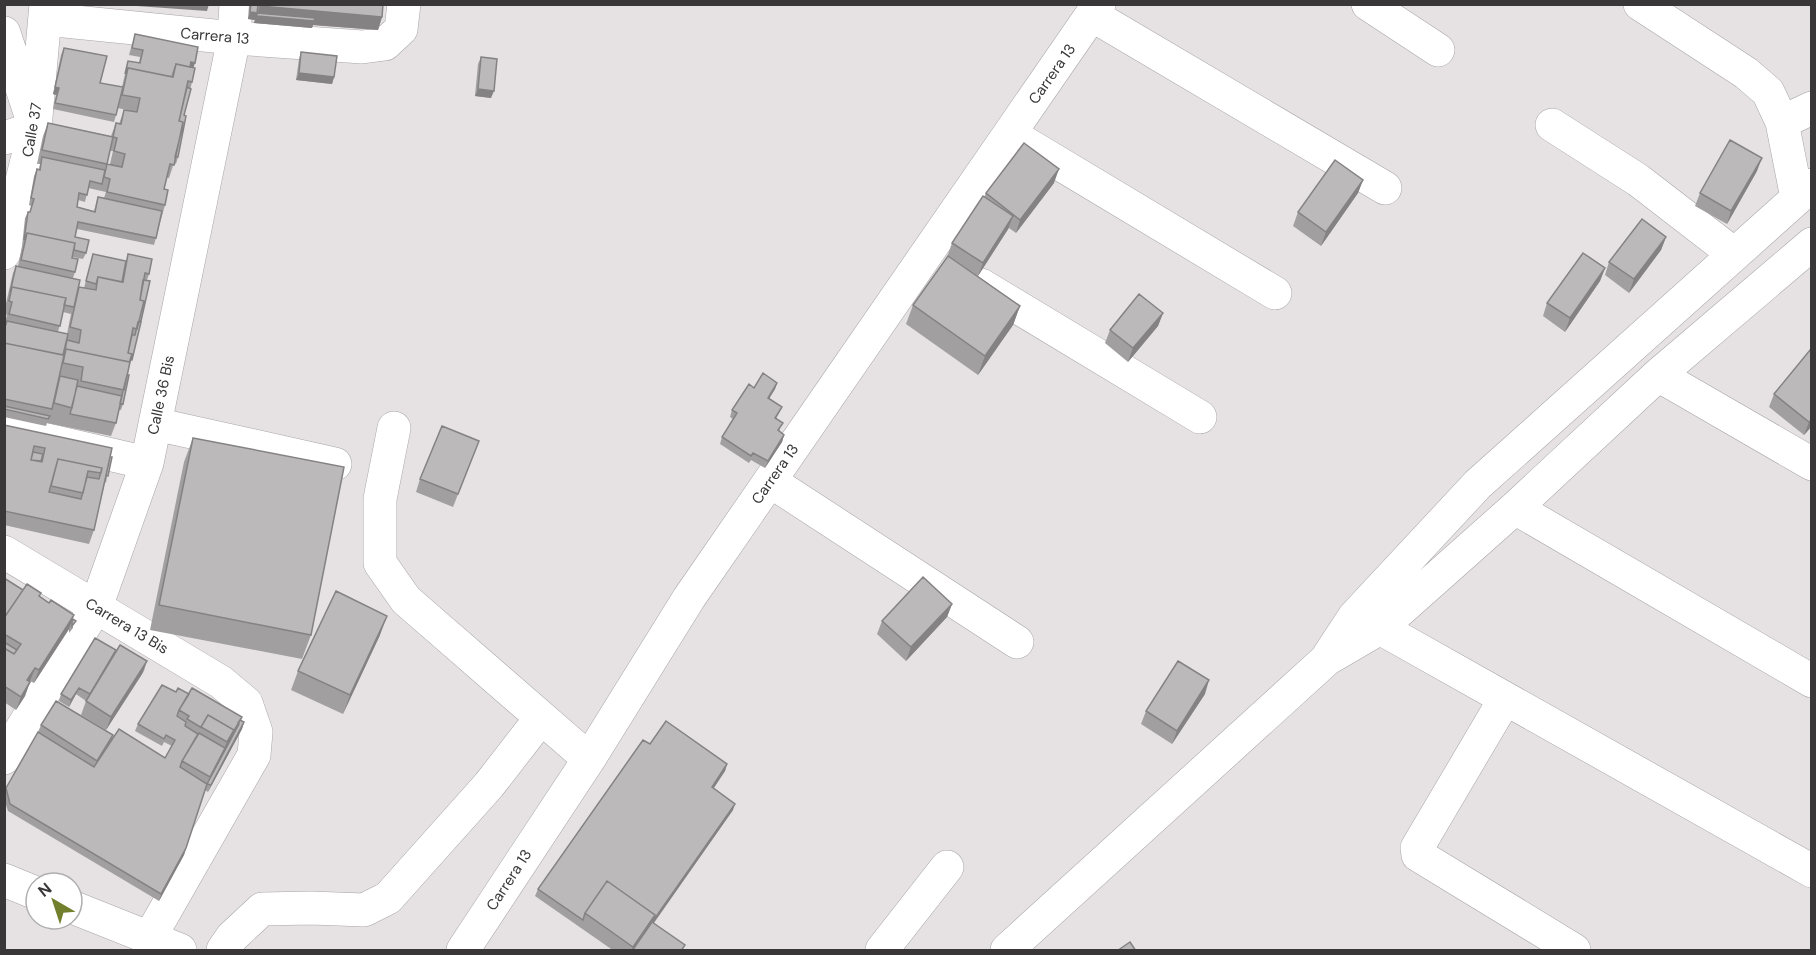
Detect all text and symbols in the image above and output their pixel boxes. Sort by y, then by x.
street label: Carrera 13 [180,23,250,49]
street label: Carrera 13 [1024,40,1080,108]
street label: Calle 37 [17,101,47,159]
street label: Calle 36 Bis [143,354,179,436]
street label: Carrera 13 [747,440,803,508]
street label: Carrera 13 Bis [82,593,172,659]
street label: Carrera 13 [482,845,536,915]
north arrow [24,871,84,931]
text: N [34,878,56,902]

